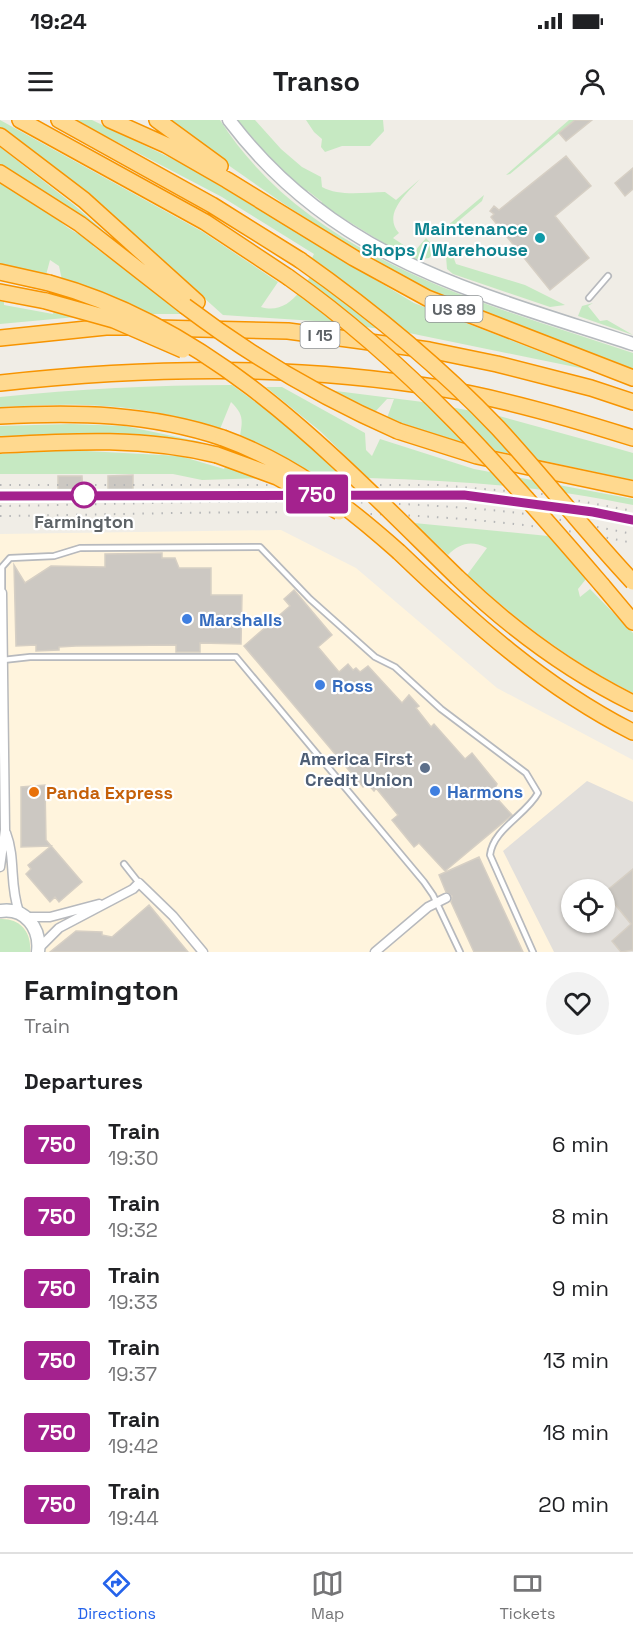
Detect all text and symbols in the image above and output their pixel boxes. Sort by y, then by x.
text: 19:24 [30,7,87,35]
text: Transo [273,64,360,99]
icon: menu [24,65,57,98]
icon: person [576,65,609,98]
place label: Maintenance Shops / Warehouse [361,217,528,261]
marker: Maintenance Shops / Warehouse [533,231,547,245]
road number: US 89 [426,296,482,322]
road number: I 15 [300,322,340,348]
line badge: 750 [282,474,352,514]
text: 750 [298,481,336,508]
marker: Farmington [71,482,97,508]
place label: Farmington [34,510,134,533]
place label: Marshalls [199,608,282,631]
marker: Marshalls [180,612,194,626]
place label: Ross [332,674,373,697]
marker: Ross [313,678,327,692]
place label: America First Credit Union [300,747,413,791]
marker: America First Credit Union [418,761,432,775]
place label: Harmons [447,780,523,803]
place label: Panda Express [46,781,173,804]
marker: Harmons [428,784,442,798]
marker: Panda Express [27,785,41,799]
map controls [561,879,615,933]
button: locate [561,879,615,933]
text: Farmington [24,972,179,1008]
button: heart [546,972,609,1035]
text: Train [24,1013,70,1039]
text: Departures [24,1067,143,1095]
text: Train [108,1117,160,1145]
text: 6 min [552,1130,609,1158]
text: 750 [38,1131,76,1158]
text: 19:30 [108,1145,159,1171]
text: Train [108,1189,160,1217]
text: 8 min [552,1202,609,1230]
text: 750 [38,1203,76,1230]
text: 19:32 [108,1217,158,1243]
text: Train [108,1261,160,1289]
text: 9 min [552,1274,609,1302]
text: 750 [38,1275,76,1302]
text: 19:33 [108,1289,158,1315]
text: Train [108,1333,160,1361]
text: 13 min [543,1346,609,1374]
text: 750 [38,1347,76,1374]
text: 19:37 [108,1361,157,1387]
text: Train [108,1405,160,1433]
text: 18 min [543,1418,609,1446]
text: 750 [38,1419,76,1446]
text: 19:42 [108,1433,158,1459]
text: Train [108,1477,160,1505]
text: 20 min [538,1490,609,1518]
text: 750 [38,1491,76,1518]
text: 19:44 [108,1505,159,1531]
tab: Directions [78,1567,156,1624]
tab: Map [311,1567,344,1624]
tab: Tickets [500,1567,555,1624]

